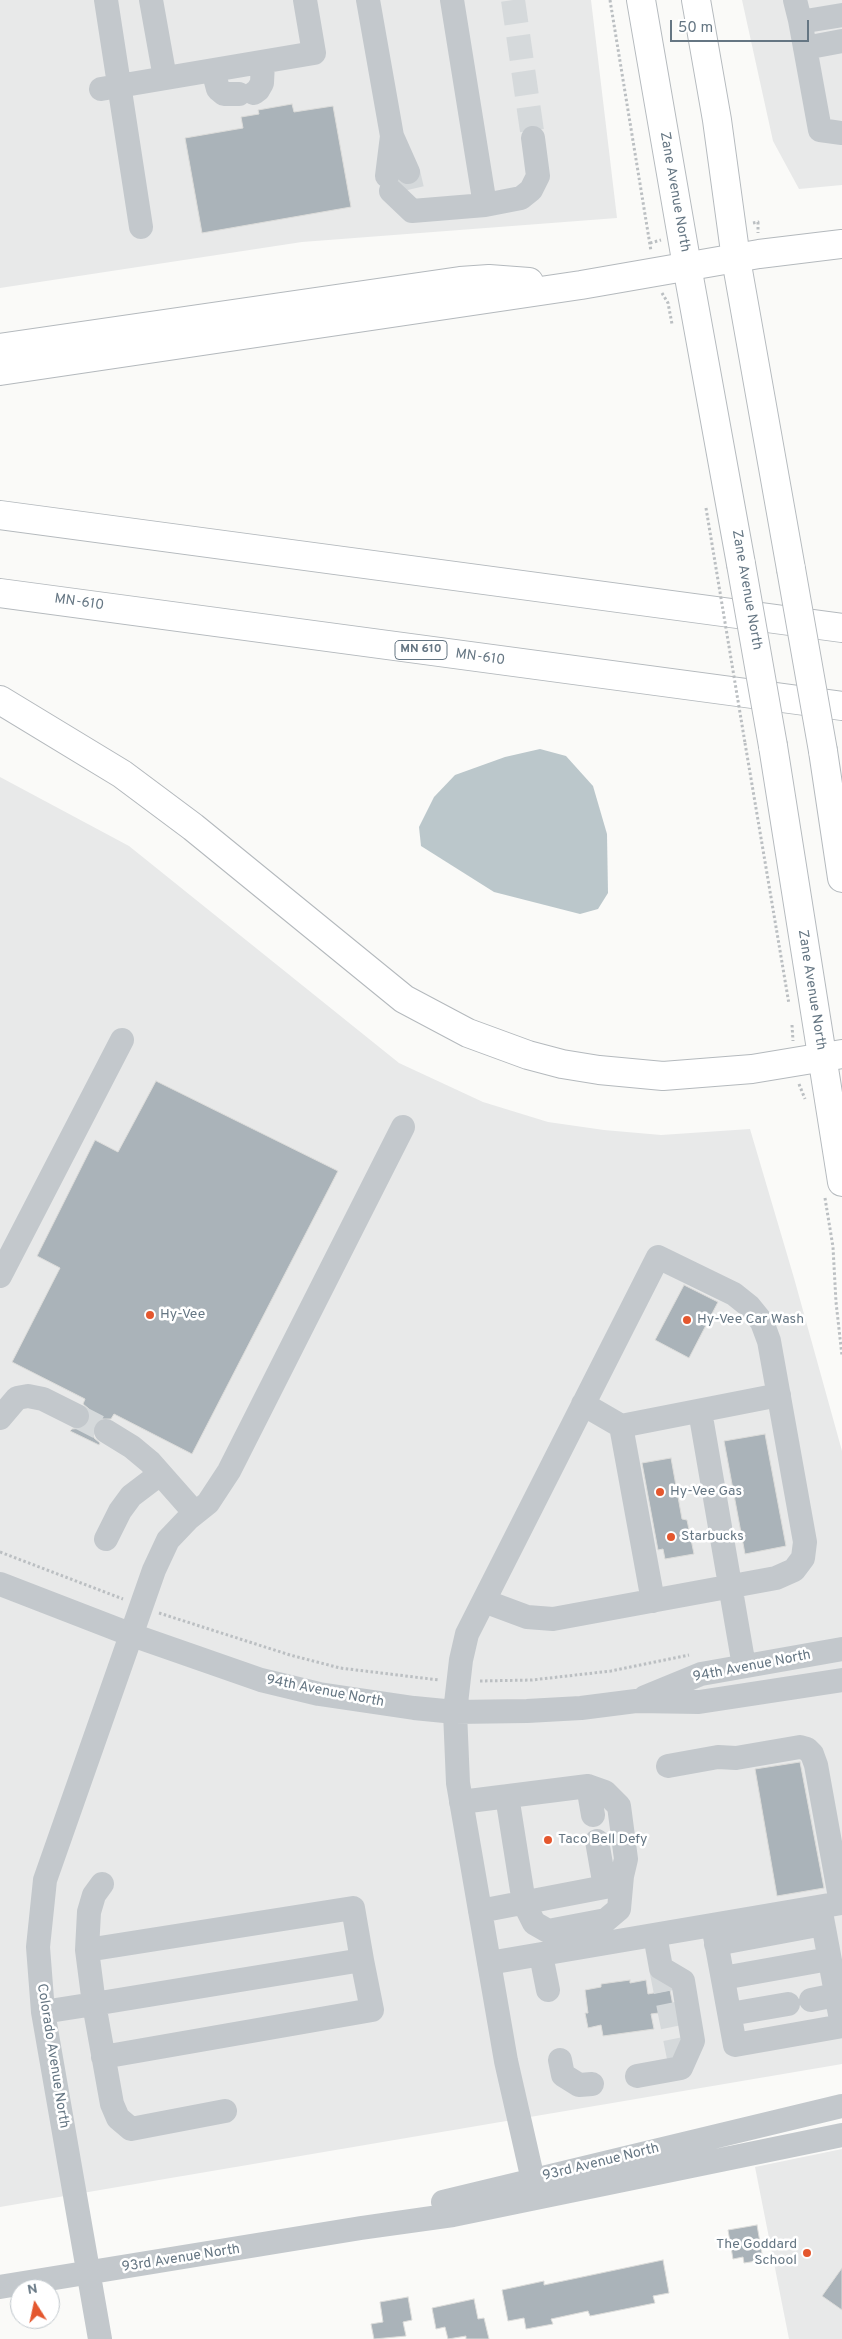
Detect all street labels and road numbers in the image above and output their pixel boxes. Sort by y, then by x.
street label: Zane Avenue North [655,131,693,253]
street label: Zane Avenue North [727,529,765,651]
street label: MN-610 [53,591,105,615]
road number: MN 610 [395,640,447,660]
street label: MN-610 [454,646,506,670]
street label: Zane Avenue North [793,928,829,1052]
street label: 94th Avenue North [692,1647,812,1687]
street label: 94th Avenue North [265,1672,385,1712]
street label: Colorado Avenue North [32,1982,72,2130]
street label: 93rd Avenue North [541,2140,661,2186]
street label: 93rd Avenue North [121,2241,241,2277]

